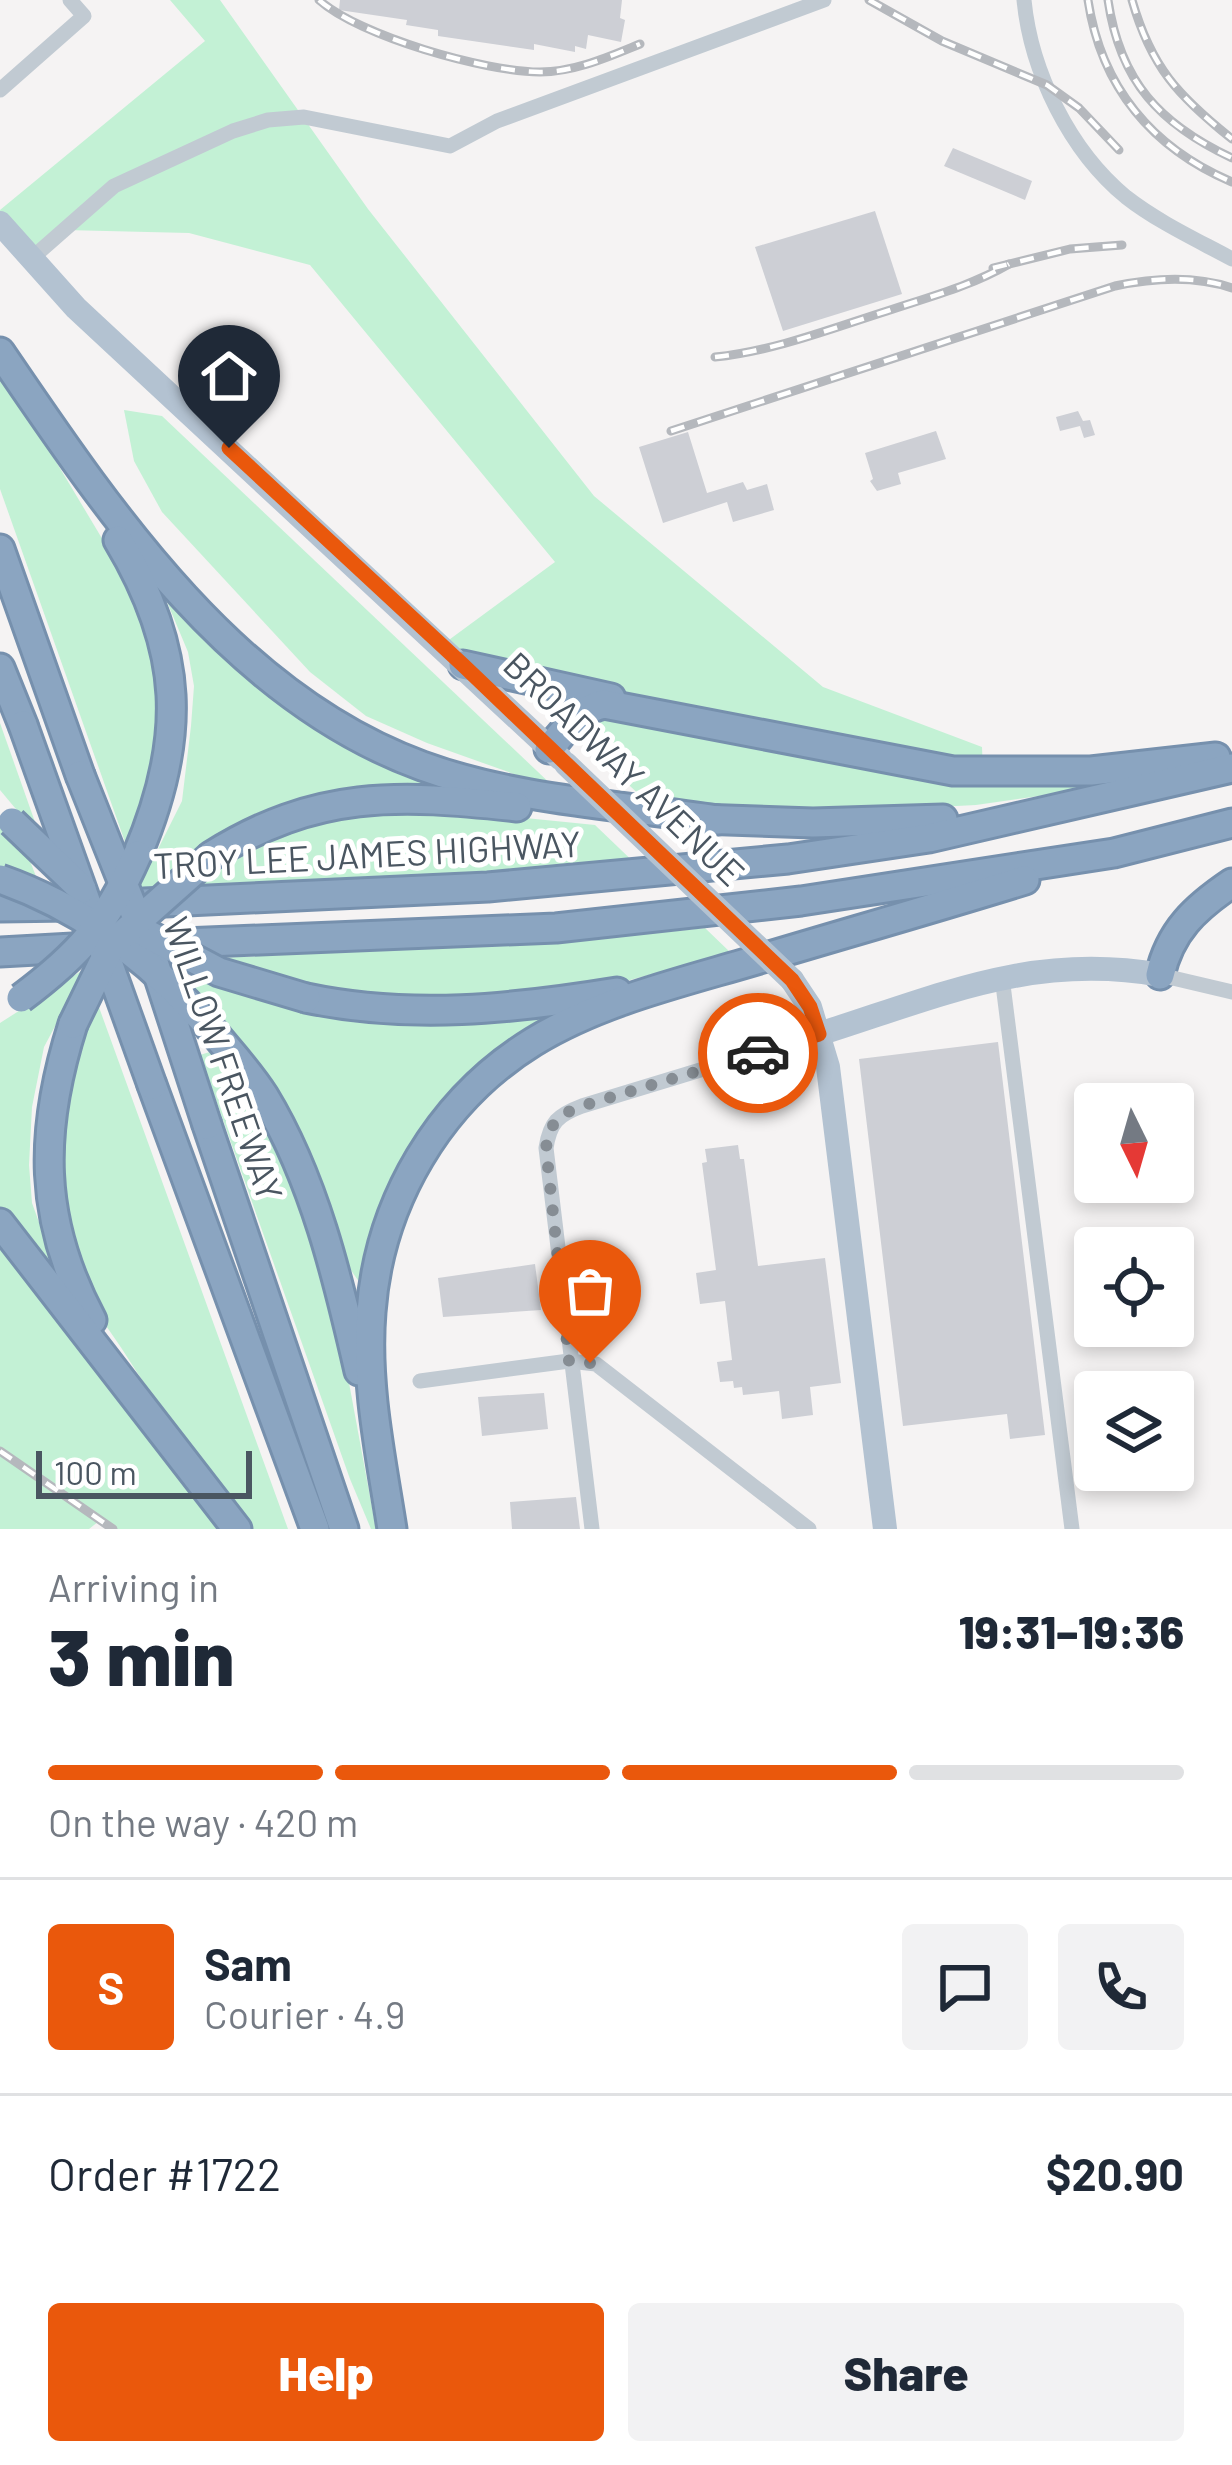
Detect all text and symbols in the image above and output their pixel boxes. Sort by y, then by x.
pin [178,325,280,448]
icon: home [196,343,262,409]
street label: BROADWAY AVENUE [496,642,754,894]
street label: TROY LEE JAMES HIGHWAY [152,821,582,886]
street label: WILLOW FREEWAY [156,911,293,1206]
courier [698,993,818,1113]
icon: car [725,1020,791,1086]
north arrow [1074,1083,1194,1203]
map controls [1074,1083,1194,1491]
button: locate [1074,1227,1194,1347]
pin [539,1240,641,1363]
icon: bag [557,1258,623,1324]
button: layers [1074,1371,1194,1491]
scale bar [36,1445,252,1498]
text: 100 m [54,1452,137,1492]
text: Arriving in [48,1563,219,1610]
text: 19:31–19:36 [959,1604,1184,1658]
text: 3 min [48,1608,235,1702]
text: On the way · 420 m [48,1798,358,1845]
button: chat [902,1924,1028,2050]
button: phone [1058,1924,1184,2050]
text: Sam [204,1936,292,1990]
text: S [98,1960,124,2014]
text: Courier · 4.9 [204,1990,405,2037]
text: Order #1722 [48,2146,281,2200]
text: $20.90 [1046,2146,1184,2200]
button: Help [48,2303,604,2441]
button: Share [628,2303,1184,2441]

